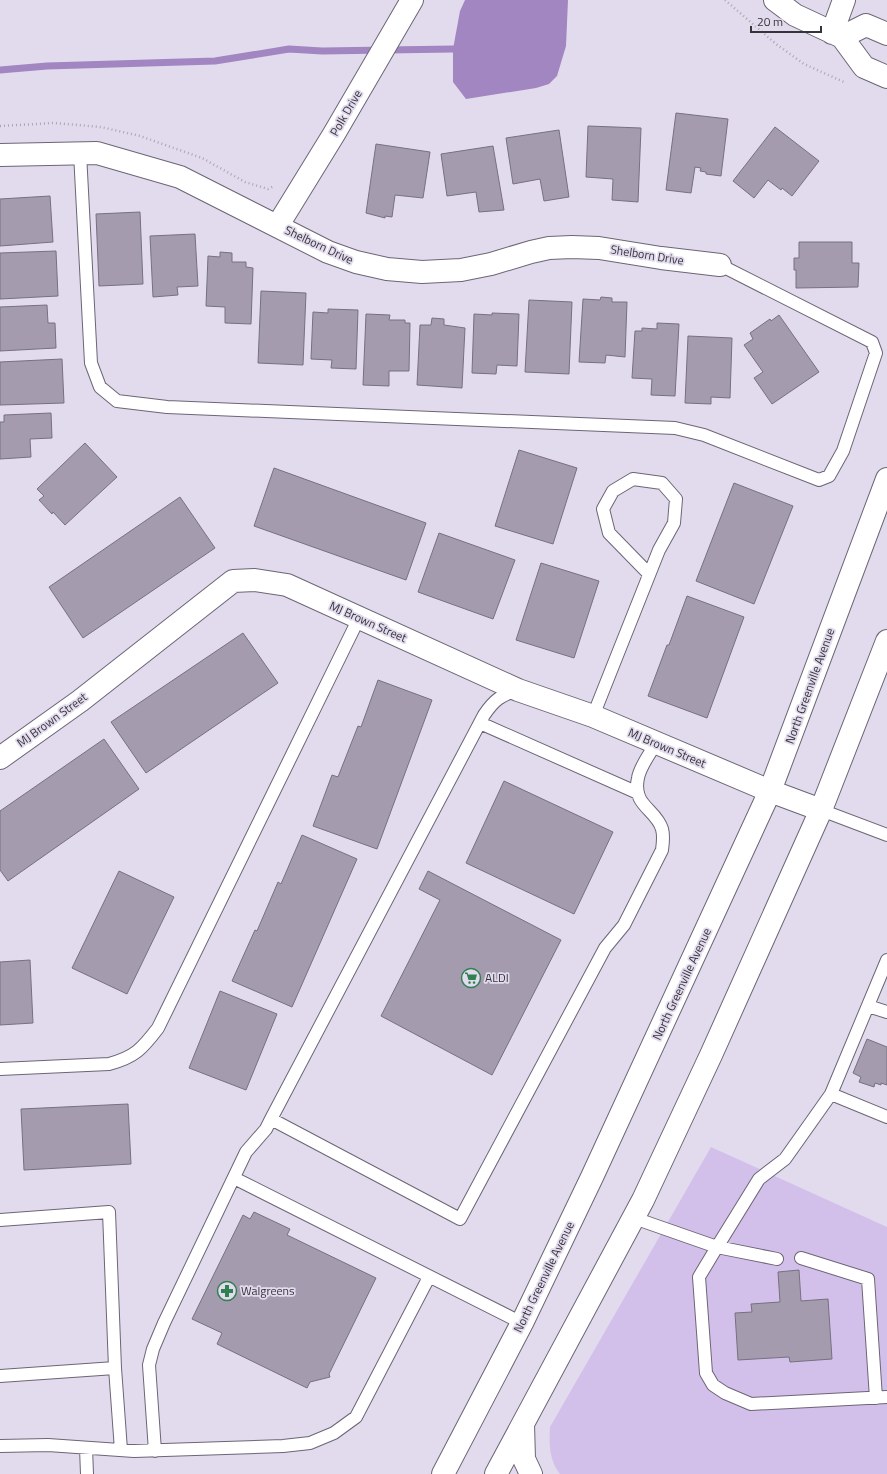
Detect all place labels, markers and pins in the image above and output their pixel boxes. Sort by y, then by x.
supermarket icon: ALDI [460,967,482,989]
place label: ALDI [485,968,509,987]
pharmacy icon: Walgreens [216,1280,238,1302]
place label: Walgreens [241,1281,295,1300]

